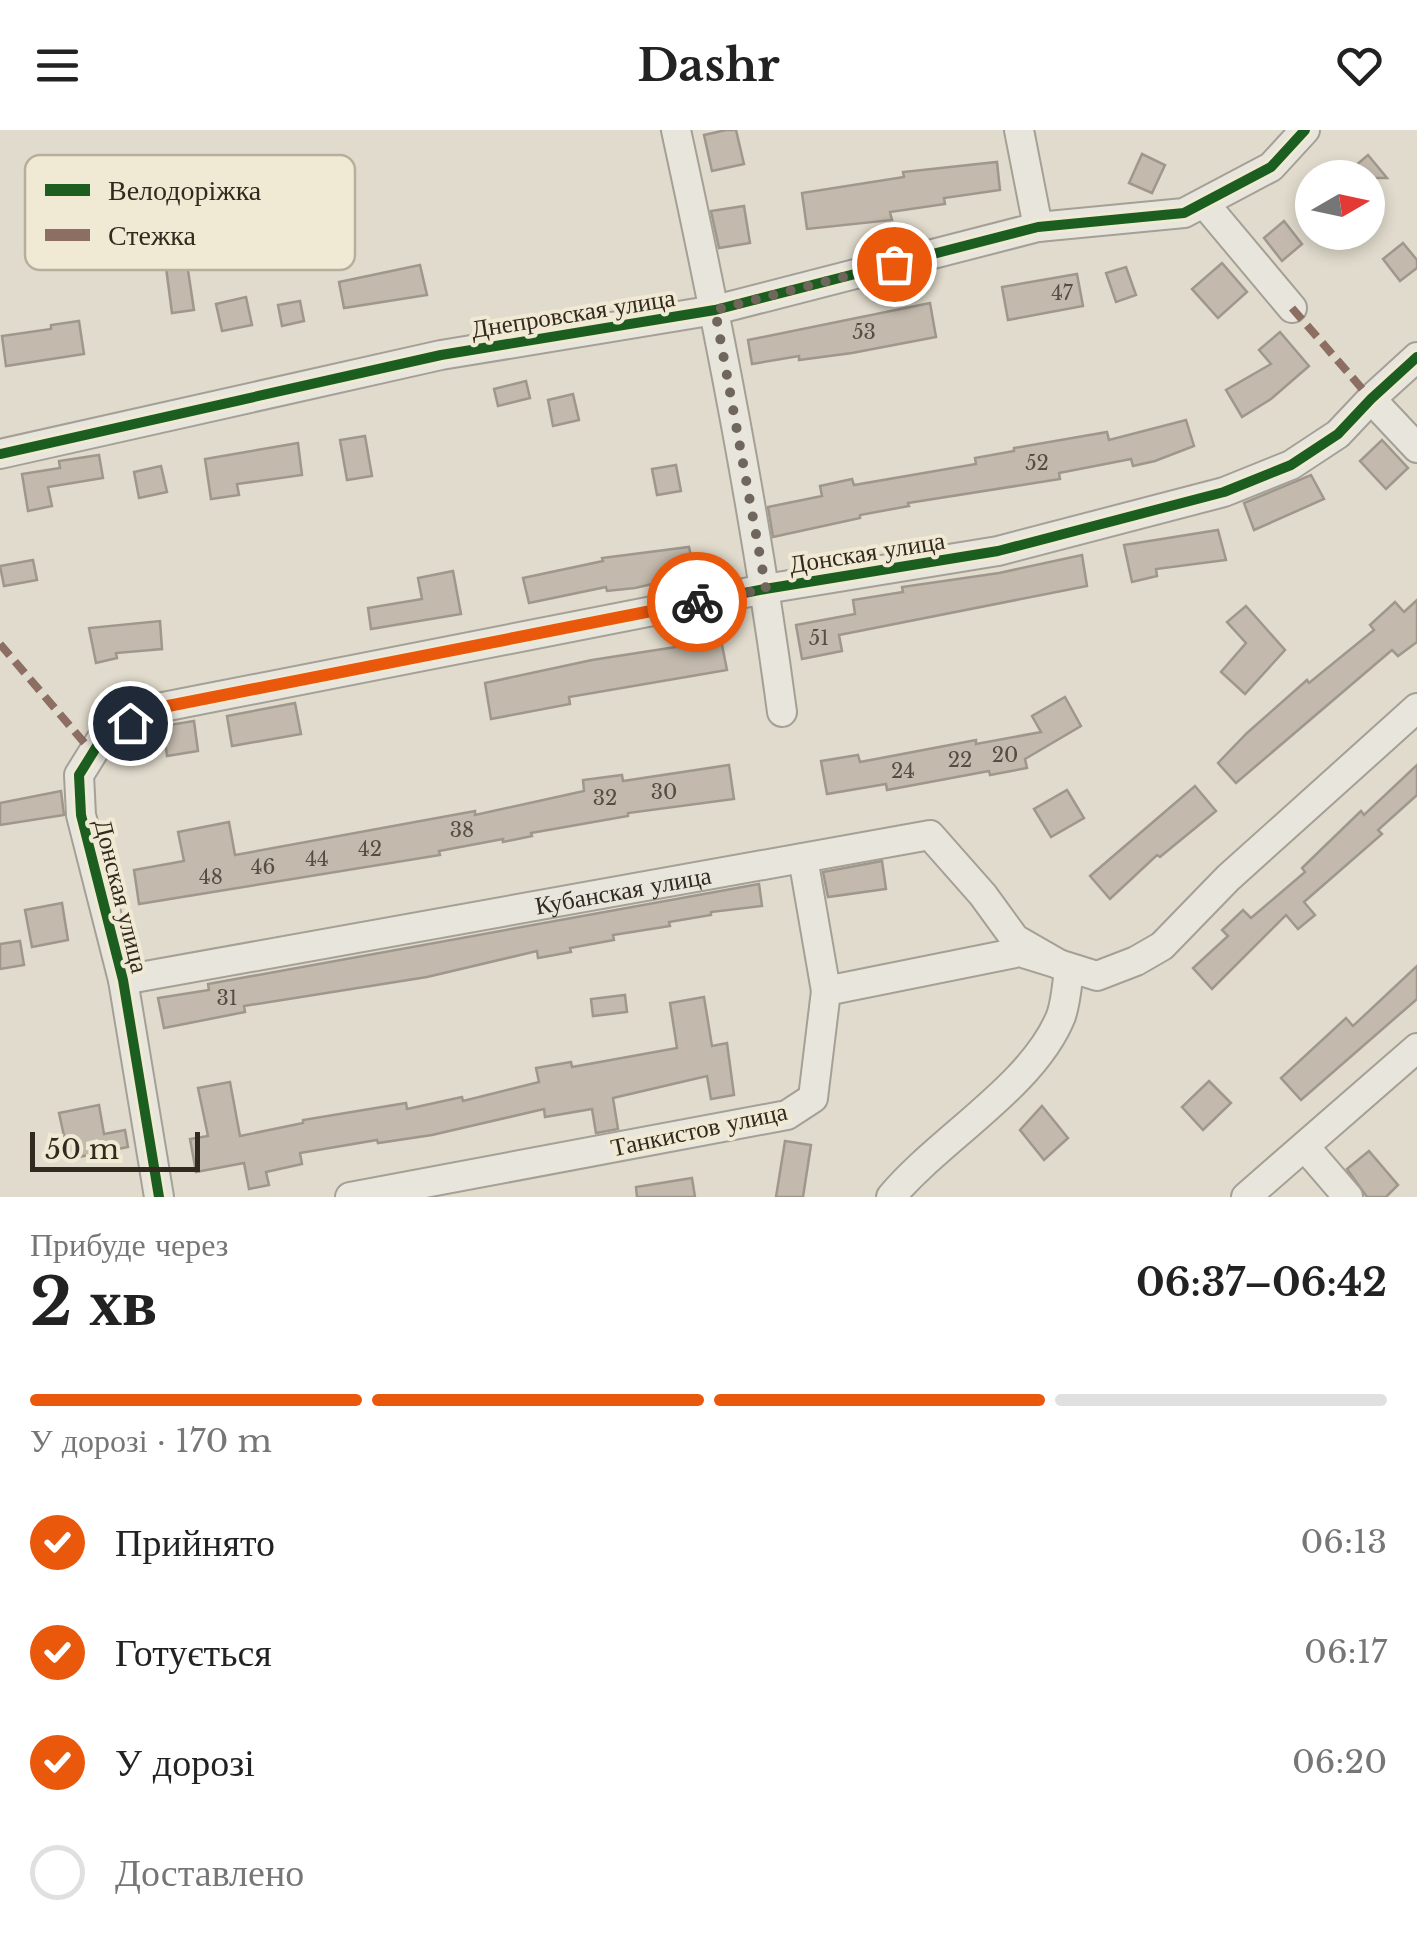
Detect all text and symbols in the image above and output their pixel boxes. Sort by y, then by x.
text: Dashr [637,37,780,93]
icon: menu [30,38,85,93]
icon: heart [1332,38,1387,93]
legend [25,155,355,270]
north arrow [1295,160,1385,250]
map controls [1295,160,1385,250]
text: Велодоріжка [108,173,262,208]
text: Стежка [108,218,196,253]
pin [852,222,937,307]
icon: bag [867,237,922,292]
house number: 47 [1051,281,1074,305]
street label: Днепровская улица [469,282,677,345]
house number: 53 [852,320,876,344]
house number: 52 [1025,451,1049,475]
street label: Донская улица [787,525,947,580]
courier [647,552,747,652]
icon: bike [670,575,725,630]
house number: 51 [809,626,829,650]
pin [88,681,173,766]
icon: home [103,696,158,751]
house number: 20 [992,743,1018,767]
house number: 22 [948,748,972,772]
house number: 24 [891,759,915,783]
house number: 30 [651,780,677,804]
house number: 32 [593,786,617,810]
street label: Донская улица [87,816,156,976]
house number: 38 [450,818,474,842]
house number: 42 [358,837,382,861]
house number: 44 [305,847,329,871]
house number: 46 [251,855,275,879]
street label: Кубанская улица [532,860,714,922]
house number: 48 [199,865,223,889]
house number: 31 [216,986,238,1010]
street label: Танкистов улица [608,1096,790,1163]
scale bar [30,1127,200,1172]
text: 50 m [45,1132,119,1167]
text: Прибуде через [30,1225,228,1265]
text: 06:37–06:42 [1136,1259,1387,1306]
text: 2 хв [30,1262,157,1343]
text: У дорозі · 170 m [30,1421,272,1461]
icon: check [30,1515,85,1570]
text: Прийнято [115,1519,275,1566]
text: 06:13 [1300,1522,1387,1562]
icon: check [30,1625,85,1680]
text: Готується [115,1629,272,1676]
text: 06:17 [1304,1632,1387,1672]
icon: check [30,1735,85,1790]
text: У дорозі [115,1739,255,1786]
text: 06:20 [1292,1742,1387,1782]
text: Доставлено [115,1849,304,1896]

